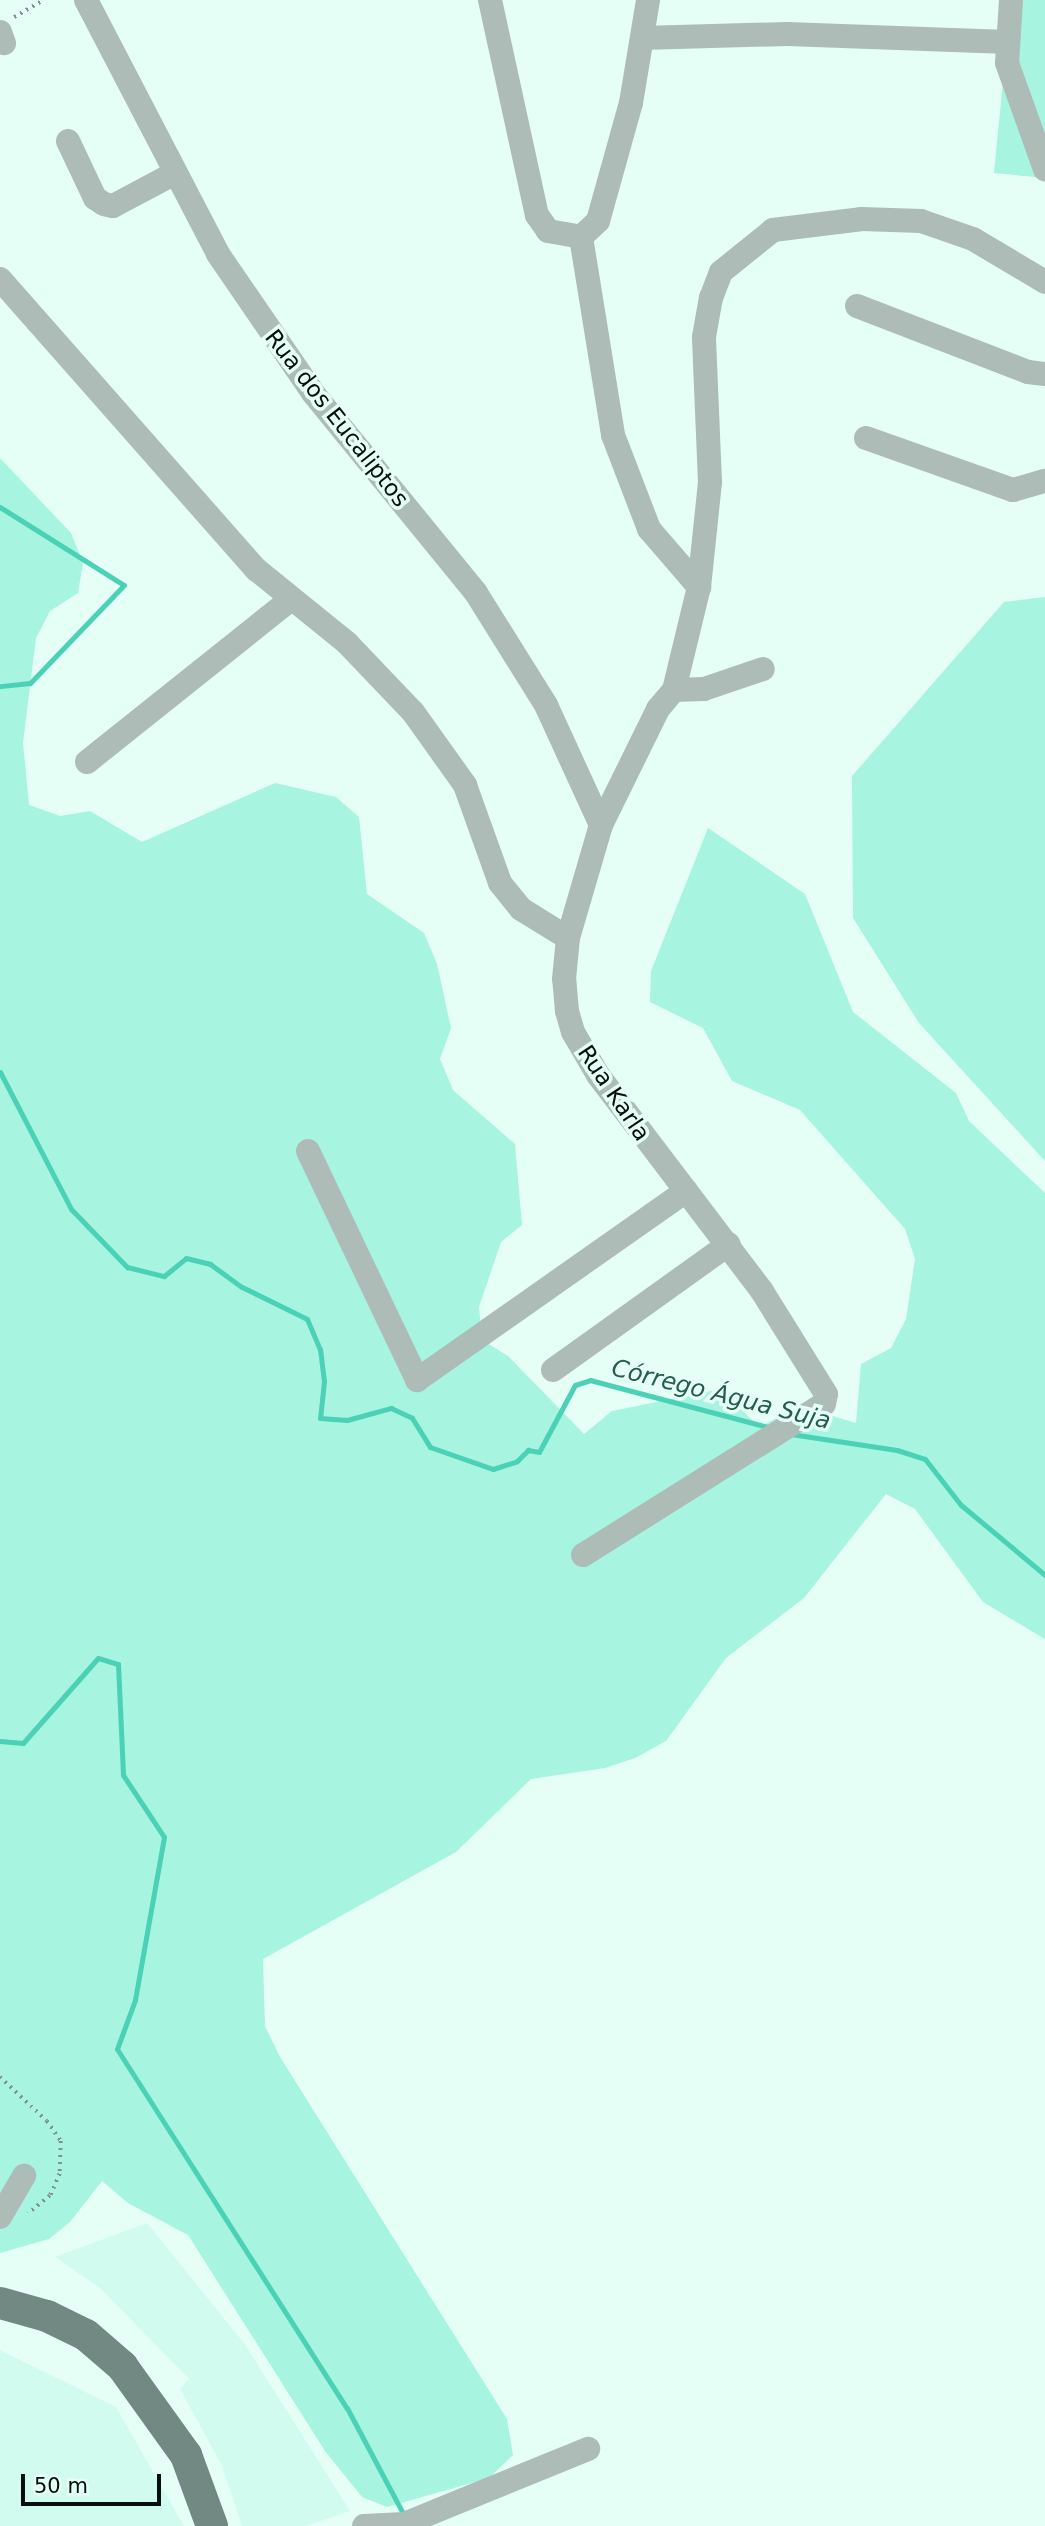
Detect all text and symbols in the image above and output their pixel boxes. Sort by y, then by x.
street label: Rua dos Eucaliptos [259,324,415,512]
street label: Rua Karla [572,1040,656,1146]
water label: Córrego Água Suja [609,1354,833,1436]
scale bar [24,2460,164,2504]
text: 50 m [34,2474,88,2498]

